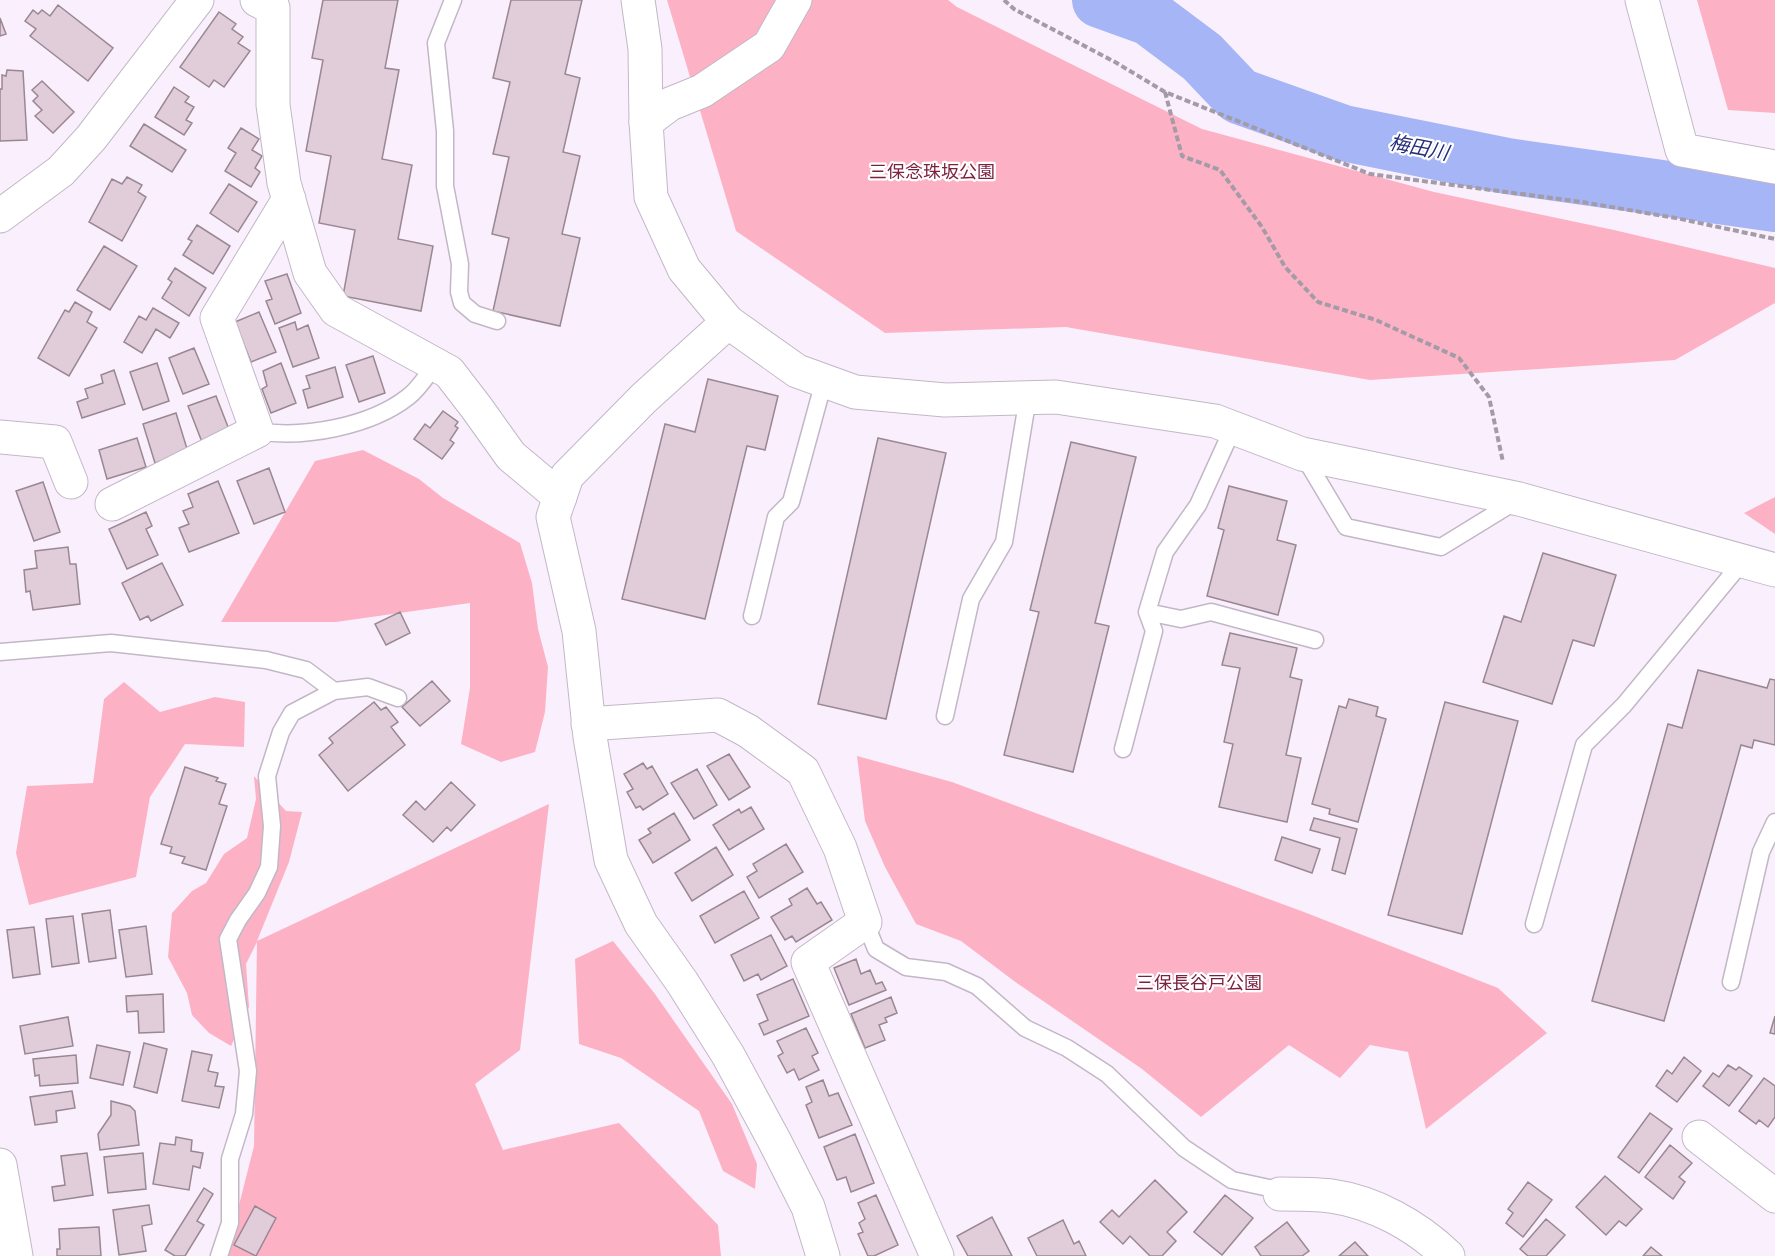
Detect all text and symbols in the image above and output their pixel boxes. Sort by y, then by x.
water label: 梅田川 [1387,129,1453,167]
park label: 三保念珠坂公園 [869,160,995,184]
park label: 三保長谷戸公園 [1136,971,1262,995]

